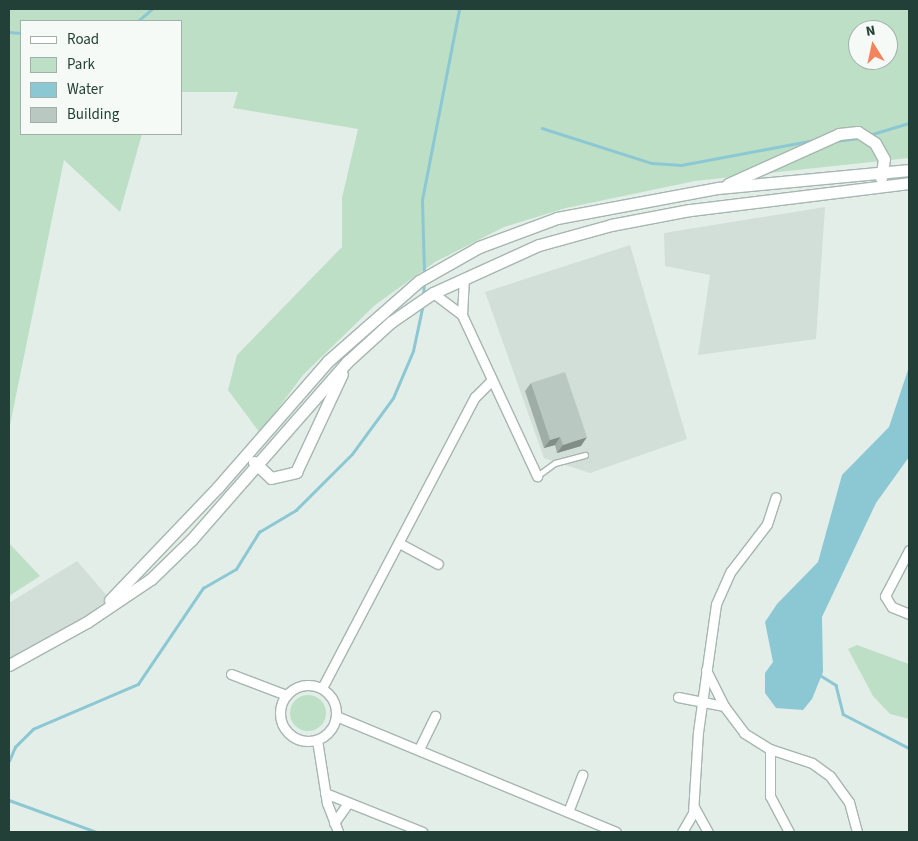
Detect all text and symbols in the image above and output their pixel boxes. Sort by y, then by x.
legend [20,20,182,135]
north arrow [848,20,898,70]
text: N [864,21,877,42]
text: Road [67,29,99,50]
text: Park [67,54,95,75]
text: Water [67,79,103,100]
text: Building [67,104,119,125]

